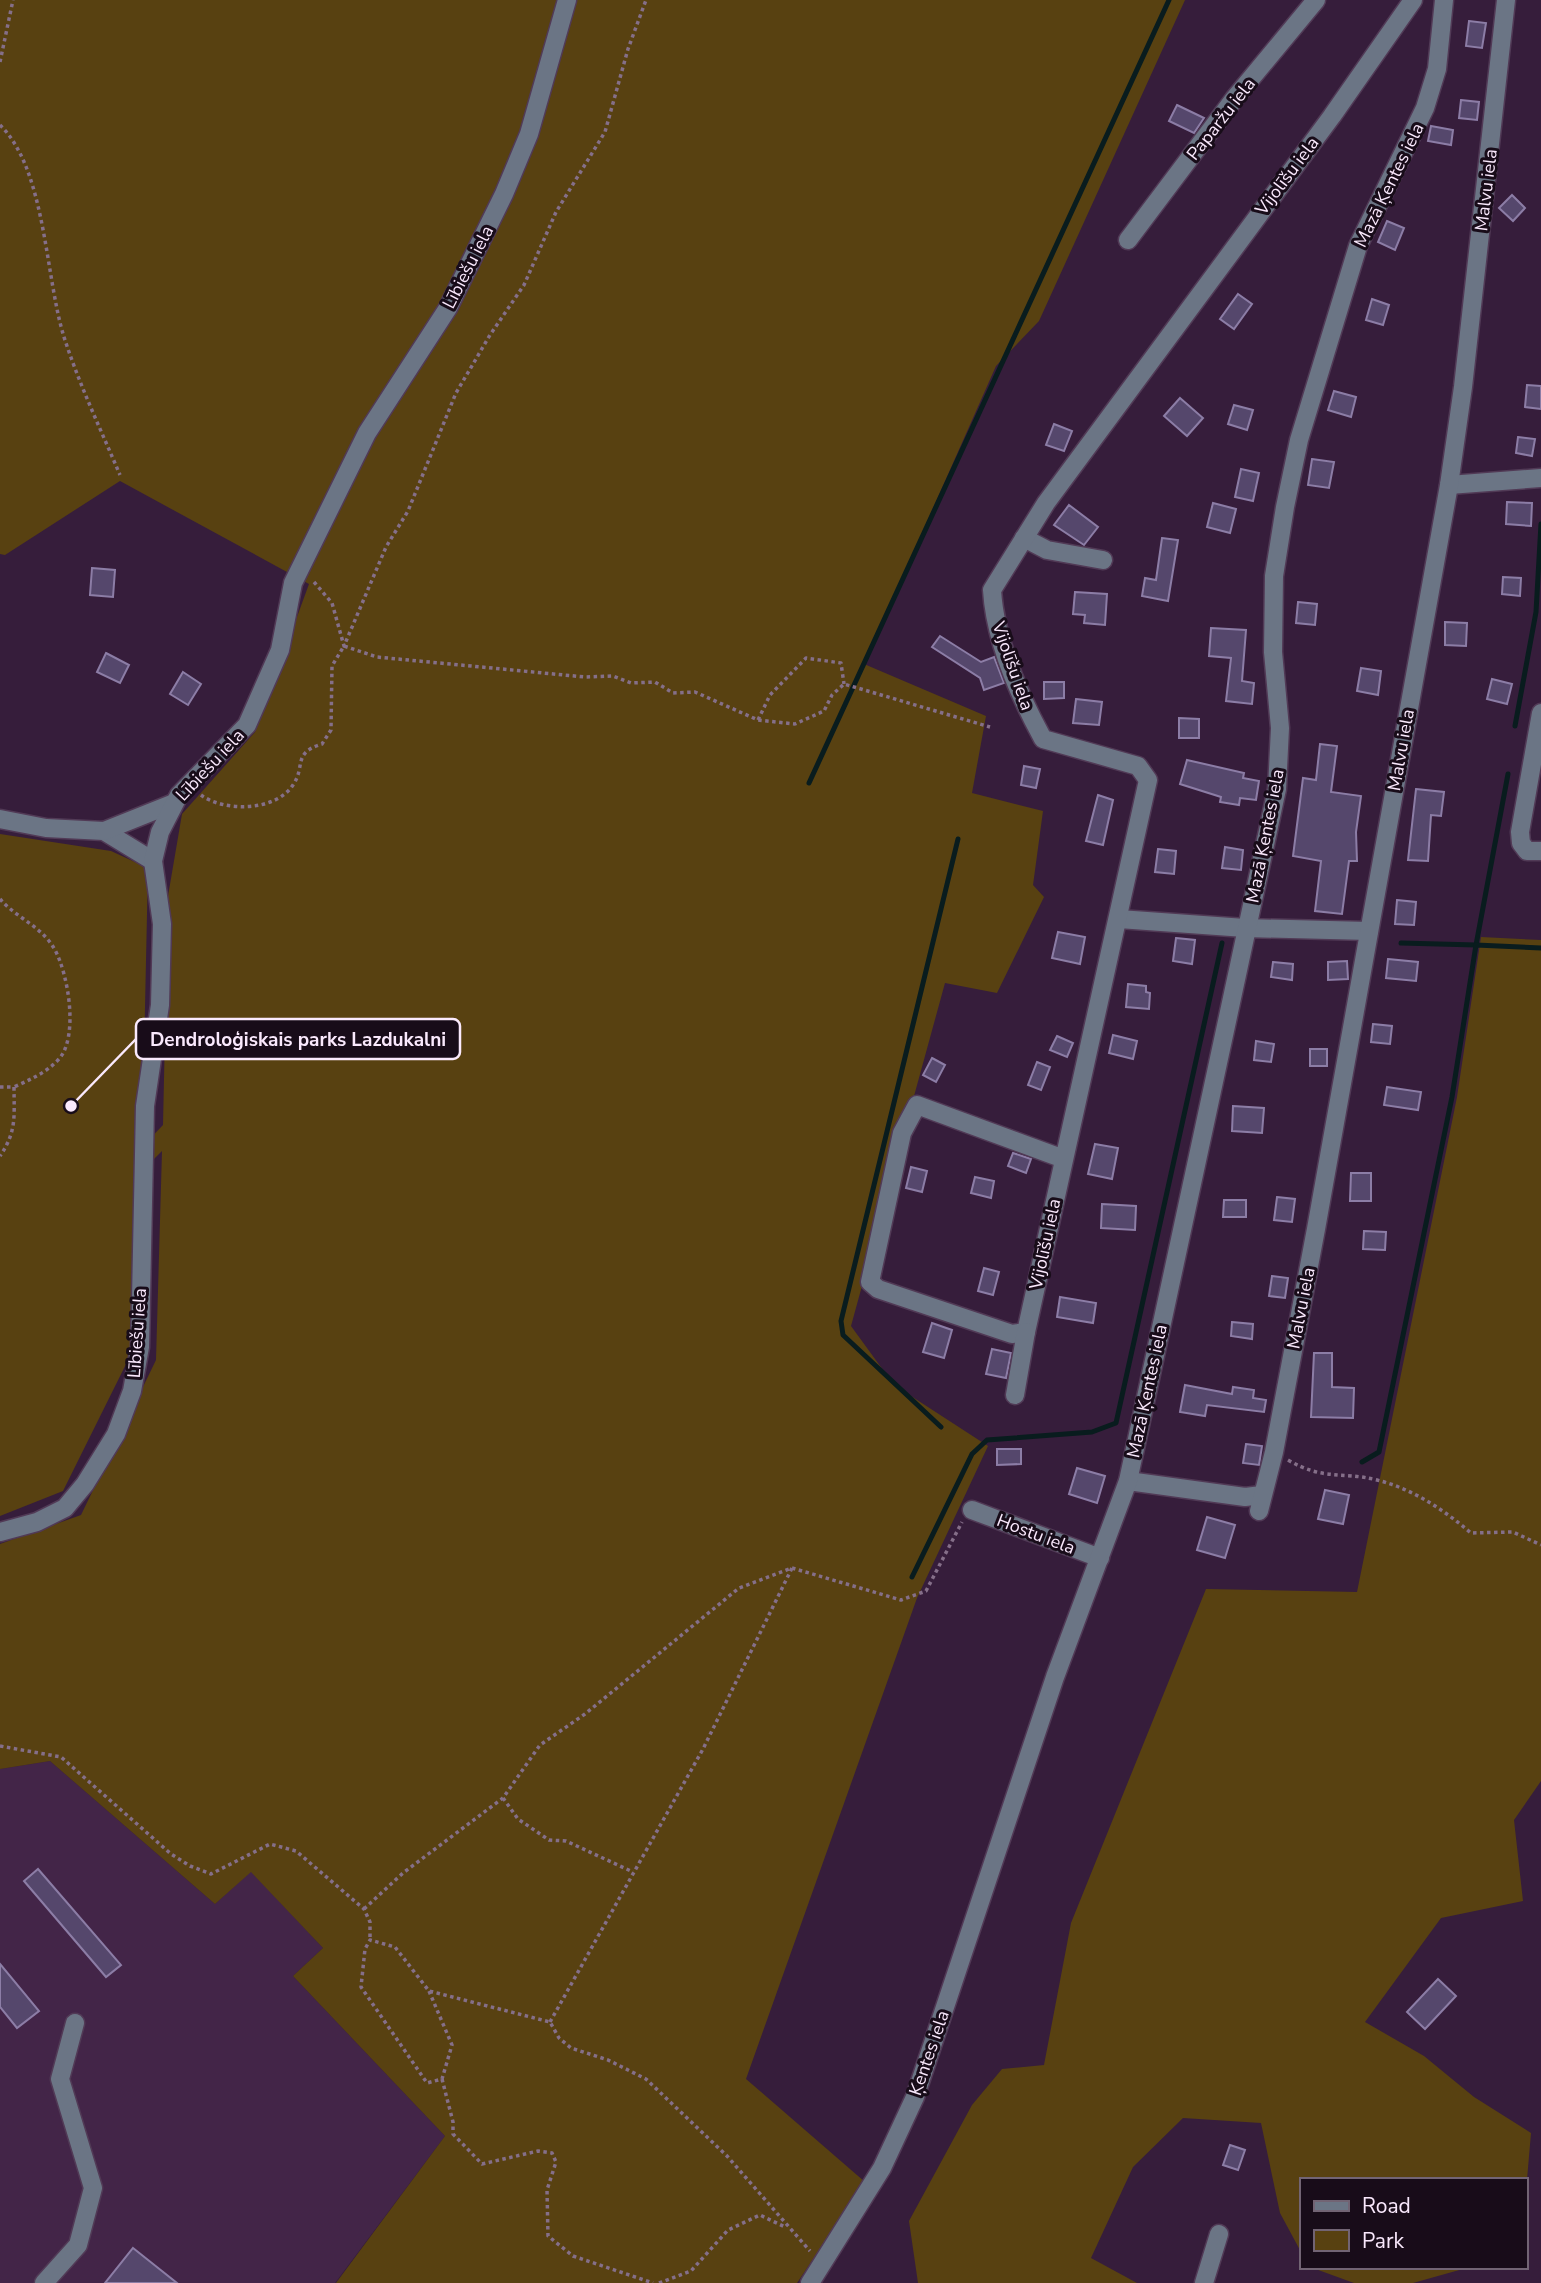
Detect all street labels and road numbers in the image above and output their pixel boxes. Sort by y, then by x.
street label: Paparžu iela [1181,73,1261,165]
street label: Mazā Ķentes iela [1348,119,1430,251]
street label: Vijolīšu iela [1249,132,1324,221]
street label: Malvu iela [1469,148,1503,232]
street label: Lībiešu iela [437,221,499,313]
street label: Vijolīšu iela [986,617,1039,714]
street label: Malvu iela [1382,707,1420,793]
street label: Lībiešu iela [170,724,250,806]
street label: Mazā Ķentes iela [1240,767,1290,905]
street label: Vijolīšu iela [1023,1196,1066,1293]
street label: Malvu iela [1281,1265,1321,1351]
street label: Lībiešu iela [122,1287,152,1379]
street label: Mazā Ķentes iela [1121,1322,1173,1460]
street label: Hostu iela [993,1508,1079,1560]
street label: Ķentes iela [903,2007,955,2099]

